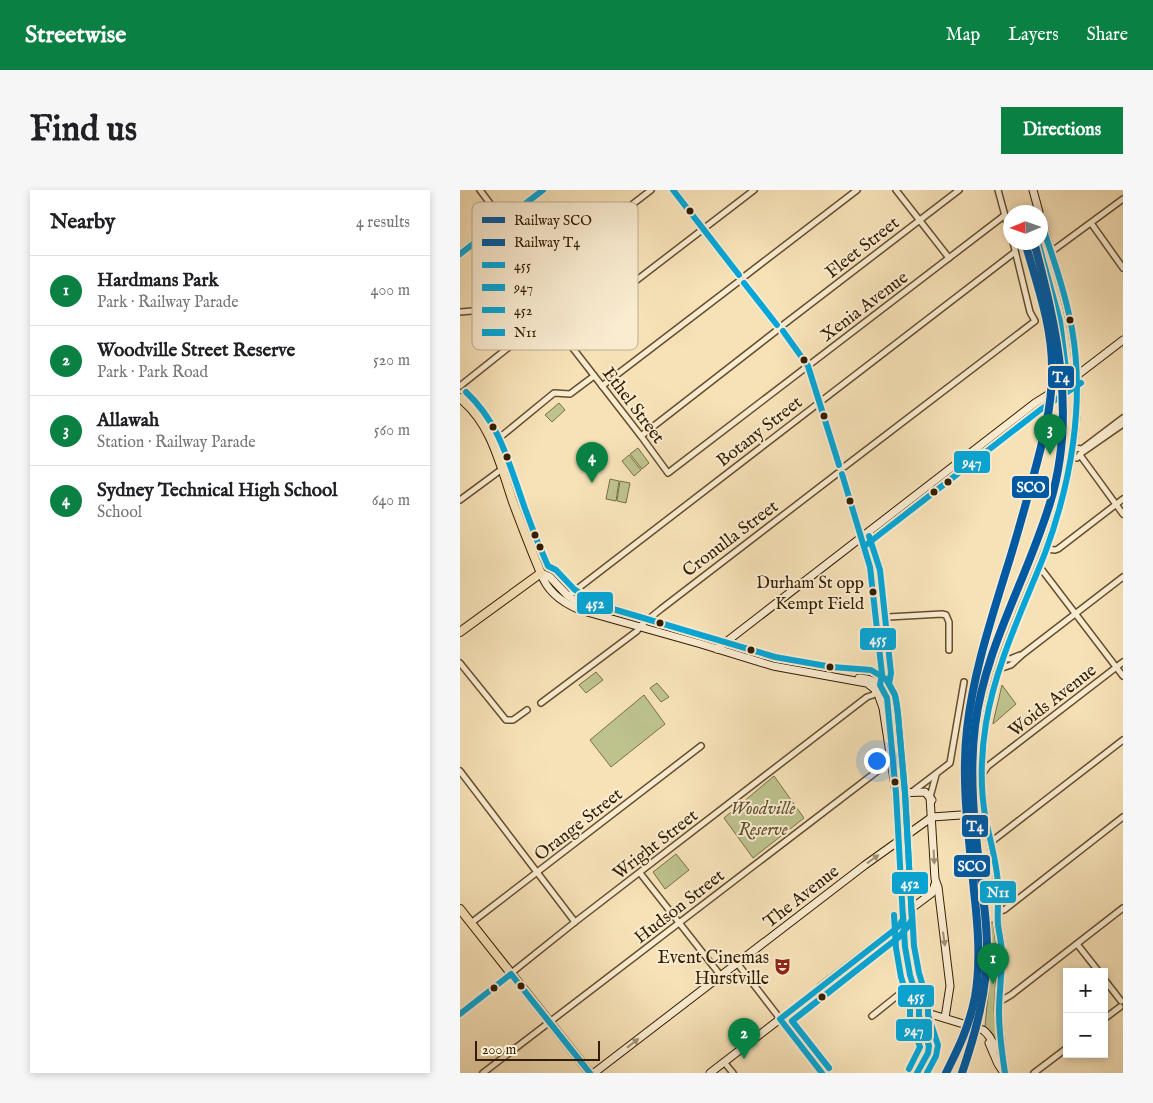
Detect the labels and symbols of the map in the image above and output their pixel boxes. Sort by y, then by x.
legend [472,202,638,350]
north arrow [1003,205,1048,250]
unlabelled marker [685,206,695,216]
text: Railway SCO [514,212,592,230]
street label: Fleet Street [821,212,905,284]
text: Railway T4 [514,234,580,252]
text: 455 [514,257,531,275]
street label: Xenia Avenue [817,267,913,348]
text: 947 [513,279,533,297]
text: 452 [514,302,533,320]
unlabelled marker [1065,315,1075,325]
text: N11 [514,324,537,342]
unlabelled marker [799,355,809,365]
street label: Ethel Street [597,363,669,449]
line badge: T4 [1047,365,1075,389]
text: T4 [1051,369,1071,387]
street label: Botany Street [712,392,807,473]
unlabelled marker [819,411,829,421]
pin: 3 [1034,414,1066,455]
unlabelled marker [488,422,498,432]
pin: 4 [576,442,608,483]
line badge: 947 [953,450,991,474]
unlabelled marker [502,452,512,462]
text: 947 [961,454,982,472]
line badge: SCO [1011,475,1050,499]
unlabelled marker [943,477,953,487]
text: SCO [1017,479,1046,497]
unlabelled marker [929,487,939,497]
street label: Cronulla Street [678,496,783,583]
unlabelled marker [845,496,855,506]
unlabelled marker [530,530,540,540]
unlabelled marker [535,542,545,552]
place label: Durham St opp Kempt Field [756,573,865,615]
marker: Durham St opp Kempt Field [868,587,878,597]
line badge: 452 [576,591,614,615]
text: 452 [586,595,605,613]
unlabelled marker [655,618,665,628]
line badge: 455 [859,627,897,651]
text: 455 [870,631,886,649]
unlabelled marker [746,645,756,655]
street label: Woids Avenue [1004,660,1102,743]
unlabelled marker [825,662,835,672]
your location [864,748,890,774]
unlabelled marker [890,777,900,787]
street label: Orange Street [530,784,628,867]
park label: Woodville Reserve [730,798,796,842]
street label: Wright Street [609,805,703,886]
line badge: T4 [961,814,989,838]
text: T4 [965,818,985,836]
one-way arrow [930,850,938,866]
one-way arrow [866,854,880,864]
line badge: SCO [953,854,991,878]
text: SCO [958,858,987,876]
street label: The Avenue [759,860,844,934]
street label: Hudson Street [630,865,730,950]
line badge: 452 [891,871,929,895]
text: 452 [901,875,920,893]
line badge: N11 [979,880,1017,904]
text: N11 [986,884,1009,902]
one-way arrow [940,931,948,947]
pin: 1 [977,943,1009,984]
place label: Event Cinemas Hurstville [657,947,769,991]
theatre icon: Event Cinemas Hurstville [773,957,793,977]
unlabelled marker [516,981,526,991]
unlabelled marker [489,983,499,993]
line badge: 455 [897,984,935,1008]
text: 455 [908,988,924,1006]
unlabelled marker [817,992,827,1002]
pin: 2 [728,1018,760,1059]
line badge: 947 [895,1018,933,1042]
text: 947 [903,1022,924,1040]
scale bar [475,1038,600,1061]
one-way arrow [626,1038,639,1049]

